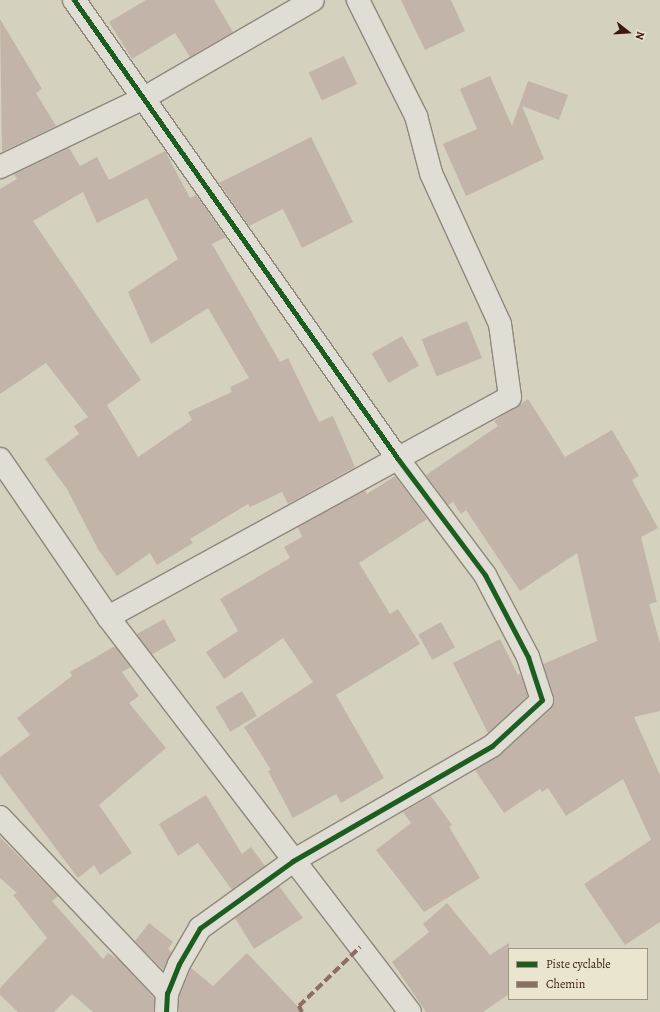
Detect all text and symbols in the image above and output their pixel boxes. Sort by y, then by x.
north arrow [608,12,648,52]
text: N [632,30,648,42]
legend [508,948,648,1000]
text: Piste cyclable [546,956,611,972]
text: Chemin [546,976,585,992]

